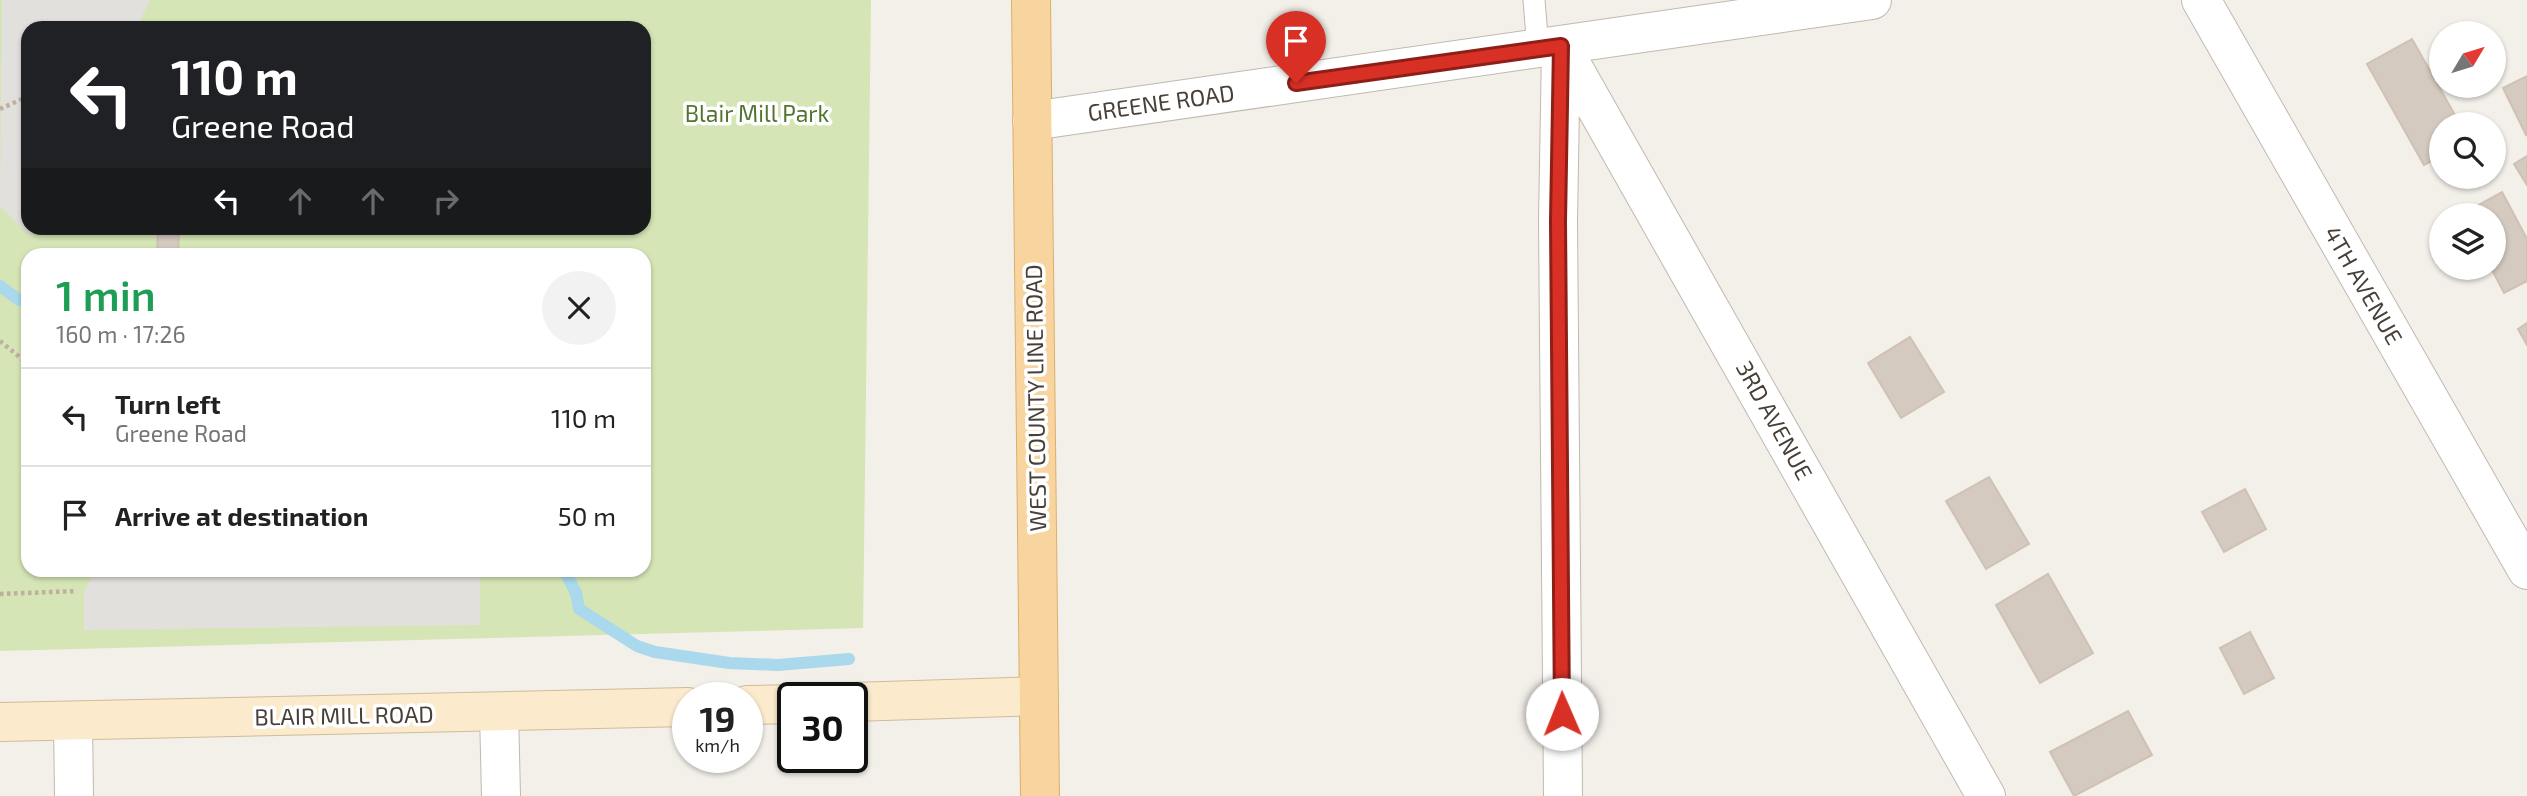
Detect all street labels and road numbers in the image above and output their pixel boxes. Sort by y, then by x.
street label: GREENE ROAD [1086,78,1236,126]
street label: 4TH AVENUE [2319,221,2409,349]
street label: WEST COUNTY LINE ROAD [1019,264,1051,532]
street label: 3RD AVENUE [1731,356,1819,484]
street label: BLAIR MILL ROAD [254,699,434,731]

